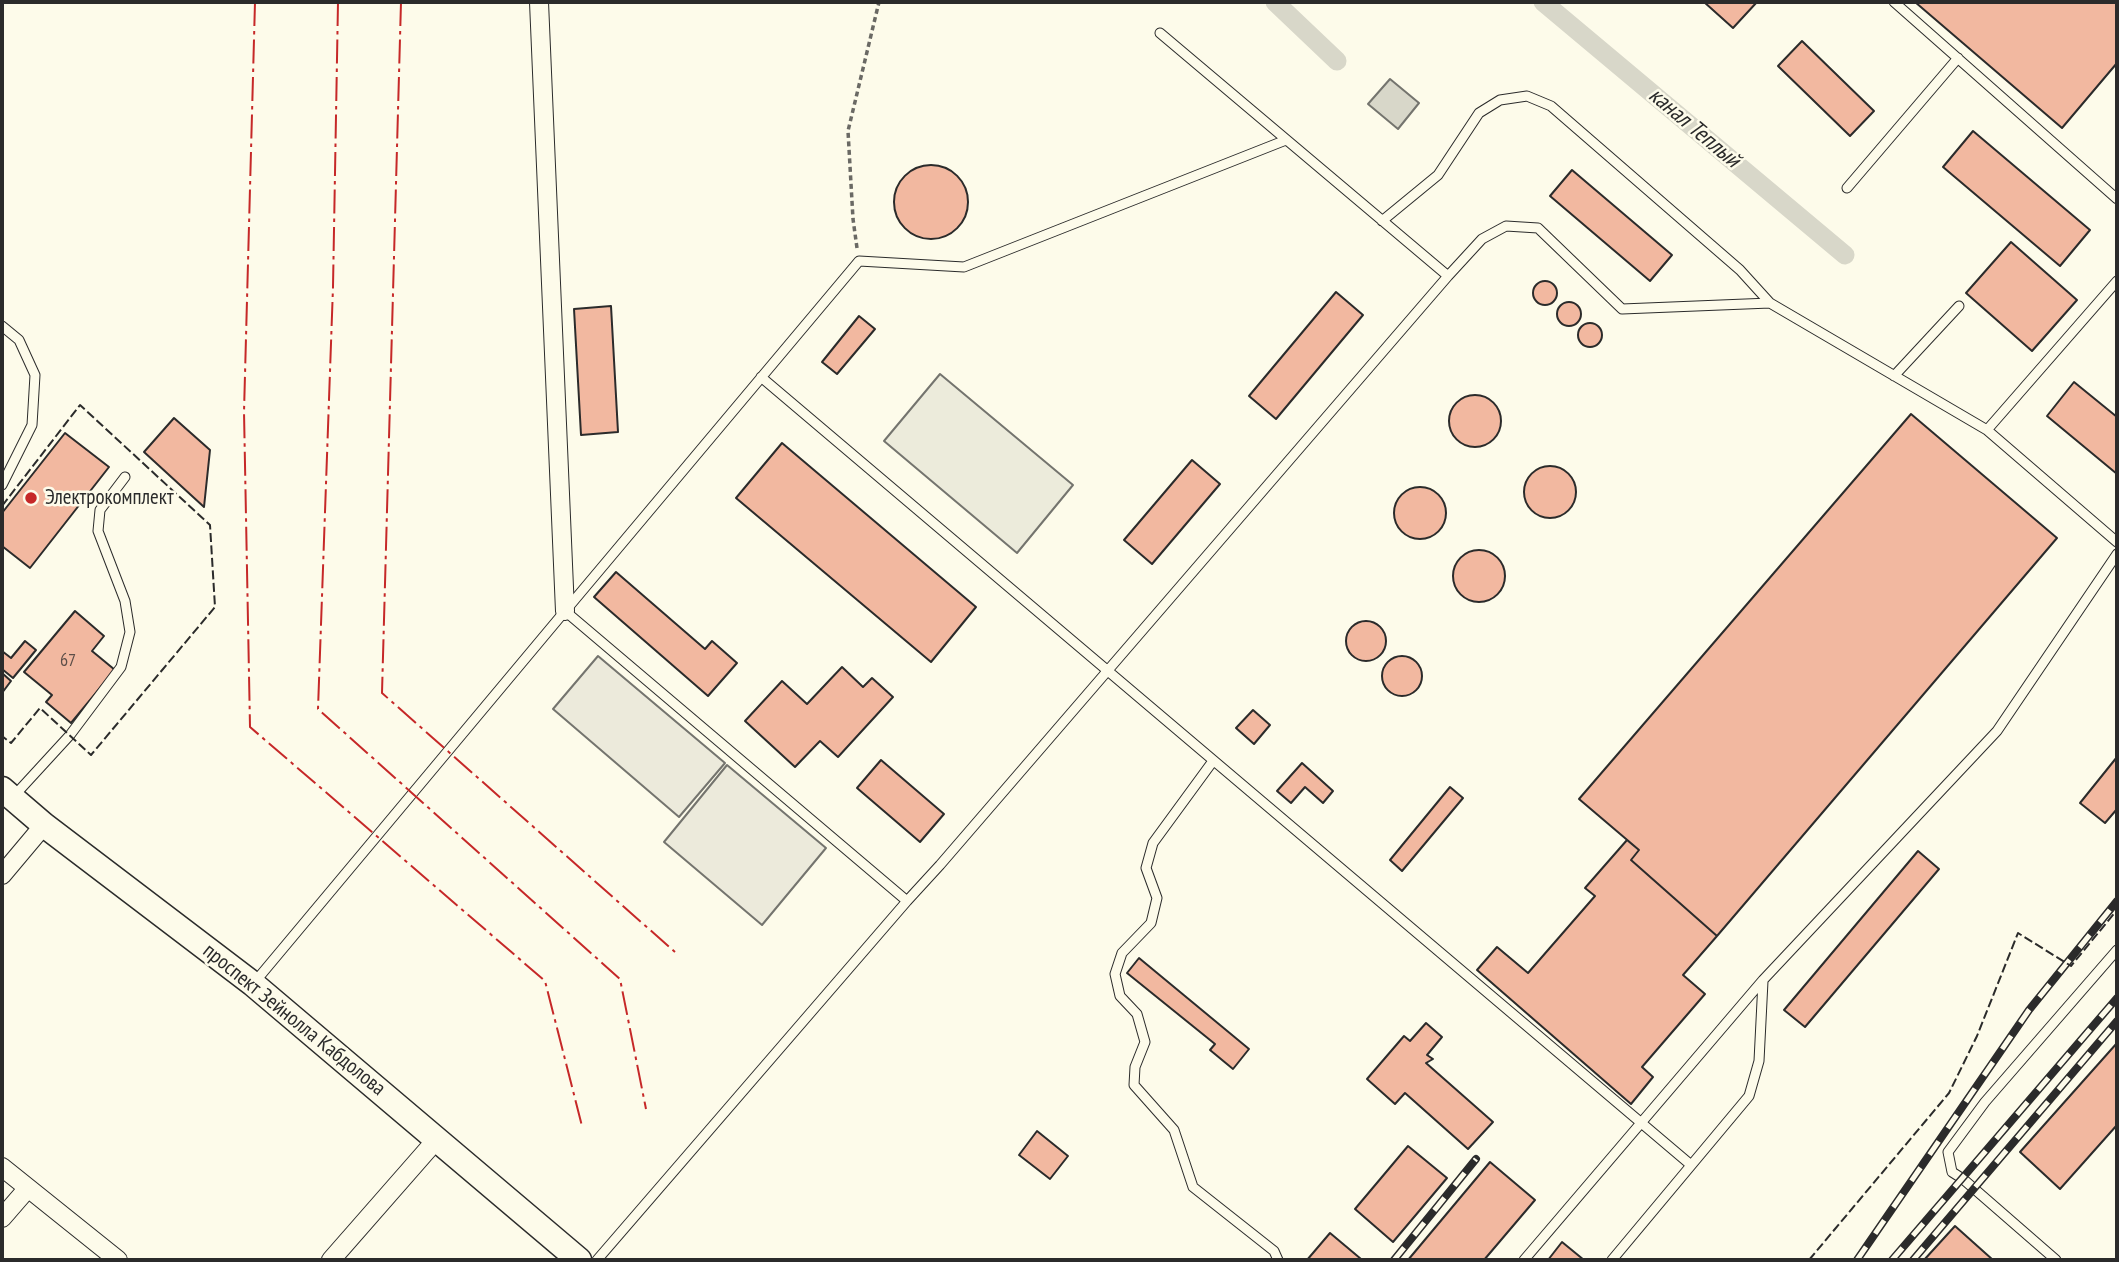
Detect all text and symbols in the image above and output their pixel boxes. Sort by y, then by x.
water label: канал Теплый [1643,82,1745,174]
place label: Электрокомплект [45,485,174,511]
marker: Электрокомплект [23,490,39,506]
house number: 67 [60,650,76,672]
street label: проспект Зейнолла Кабдолова [198,939,390,1101]

